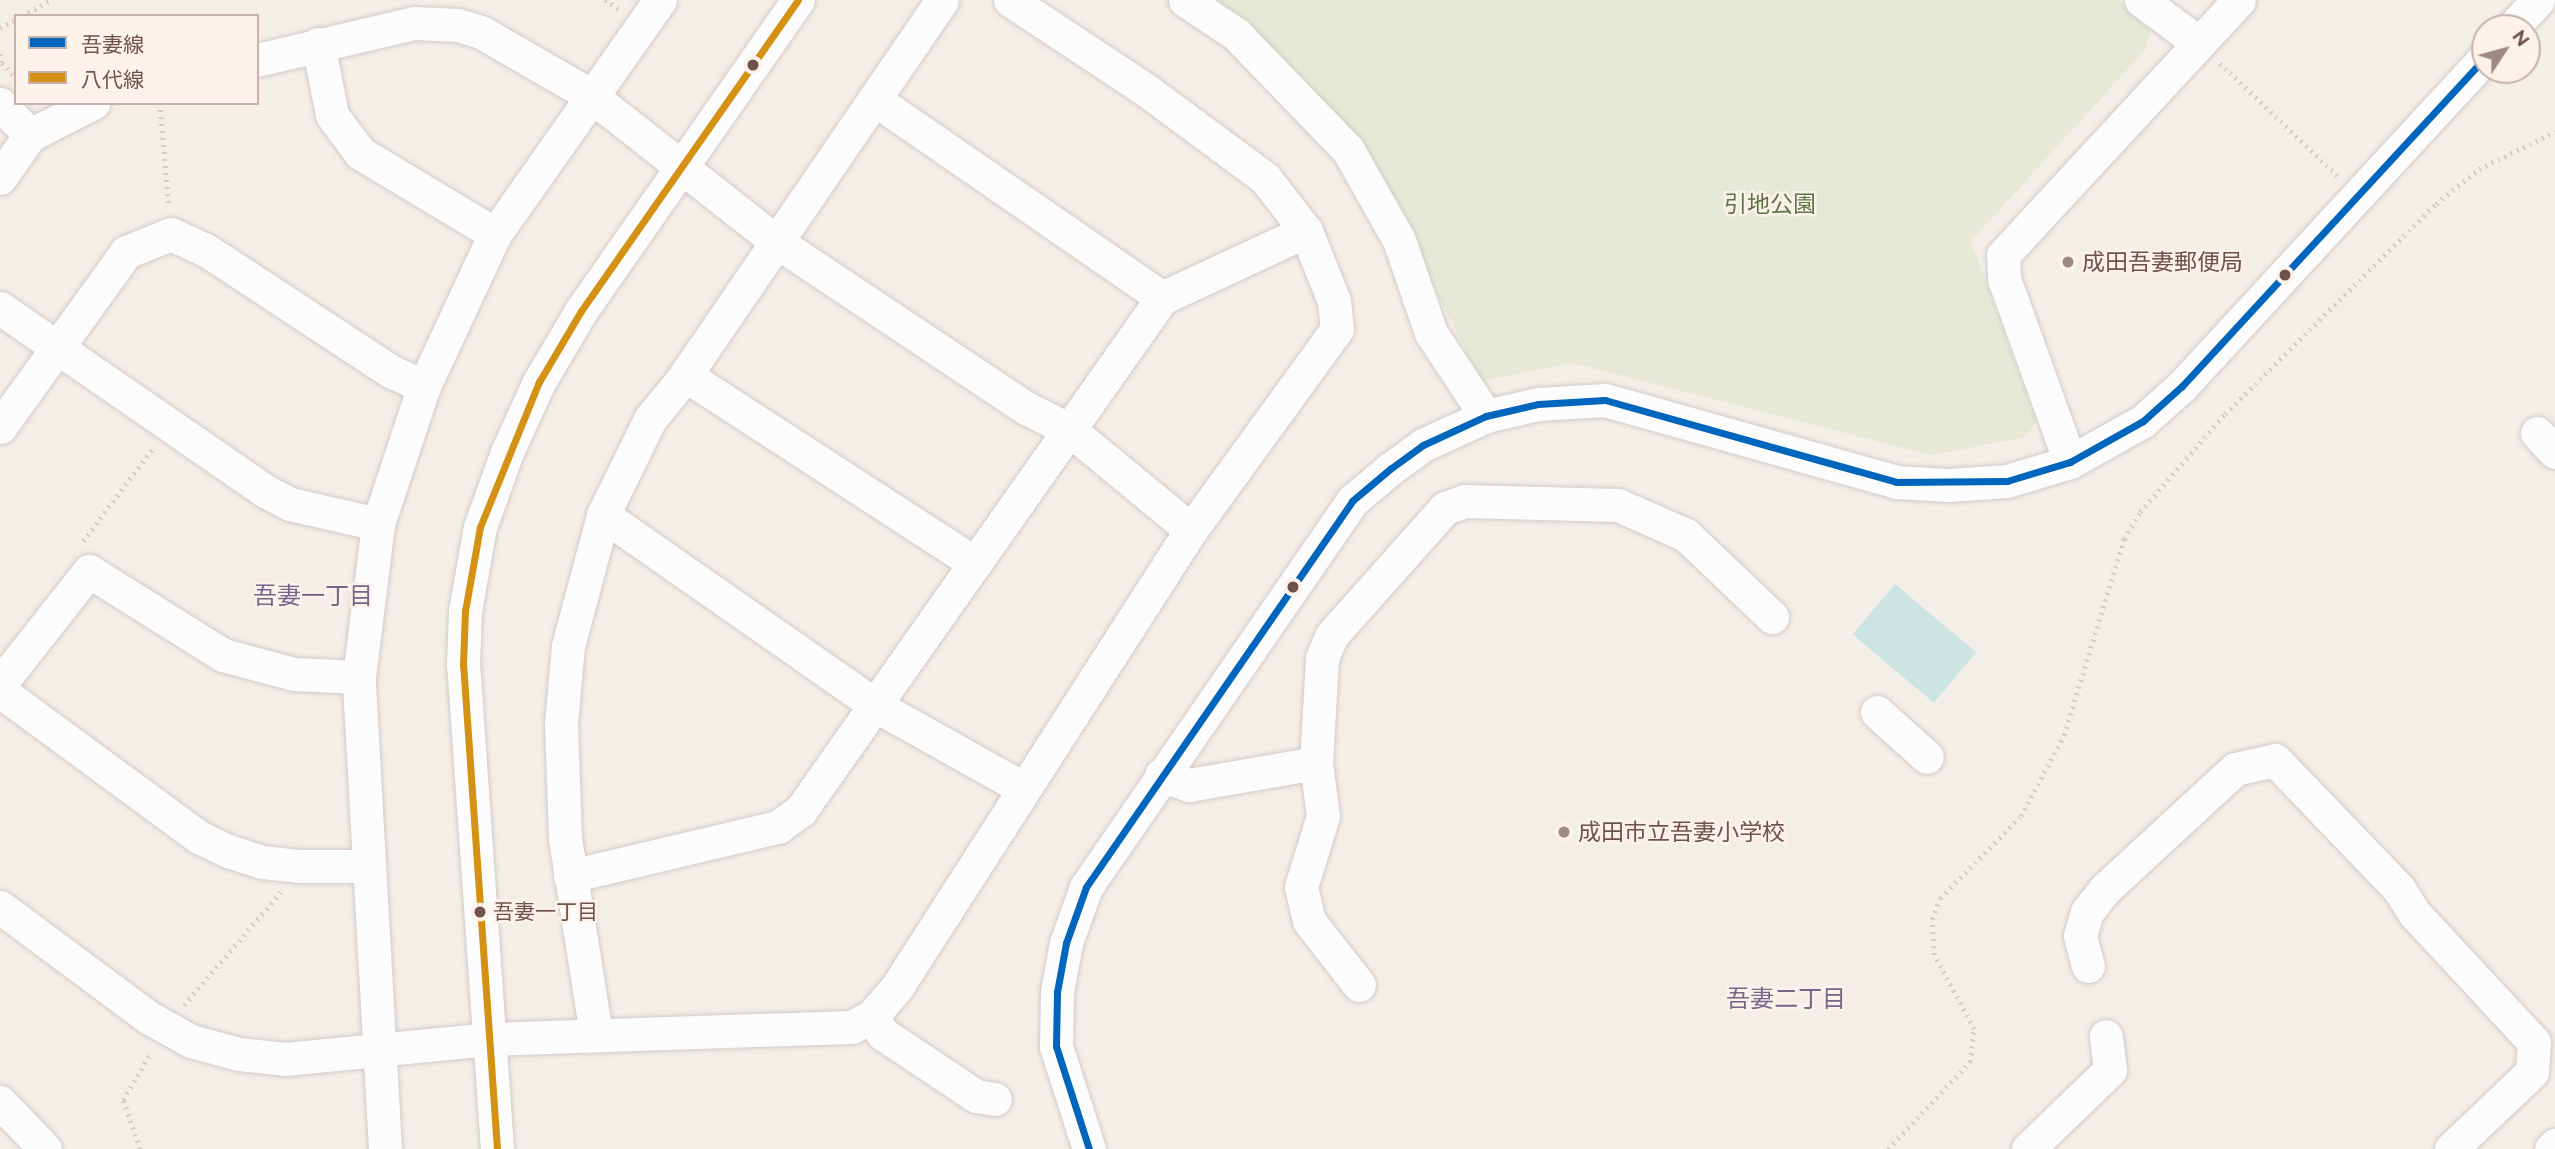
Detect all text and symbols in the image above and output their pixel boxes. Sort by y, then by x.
legend [14,14,259,105]
north arrow [2471,14,2541,84]
text: N [2508,26,2535,50]
text: 吾妻線 [81,32,144,57]
unlabelled marker [746,58,760,72]
text: 八代線 [81,67,144,92]
park label: 引地公園 [1724,190,1816,218]
place label: 成田吾妻郵便局 [2082,248,2243,276]
marker: 成田吾妻郵便局 [2060,254,2076,270]
unlabelled marker [2278,268,2292,282]
unlabelled marker [1286,580,1300,594]
district label: 吾妻一丁目 [253,582,373,610]
place label: 成田市立吾妻小学校 [1578,818,1785,846]
marker: 成田市立吾妻小学校 [1556,824,1572,840]
place label: 吾妻一丁目 [493,899,598,925]
marker: 吾妻一丁目 [473,905,487,919]
district label: 吾妻二丁目 [1726,985,1846,1013]

